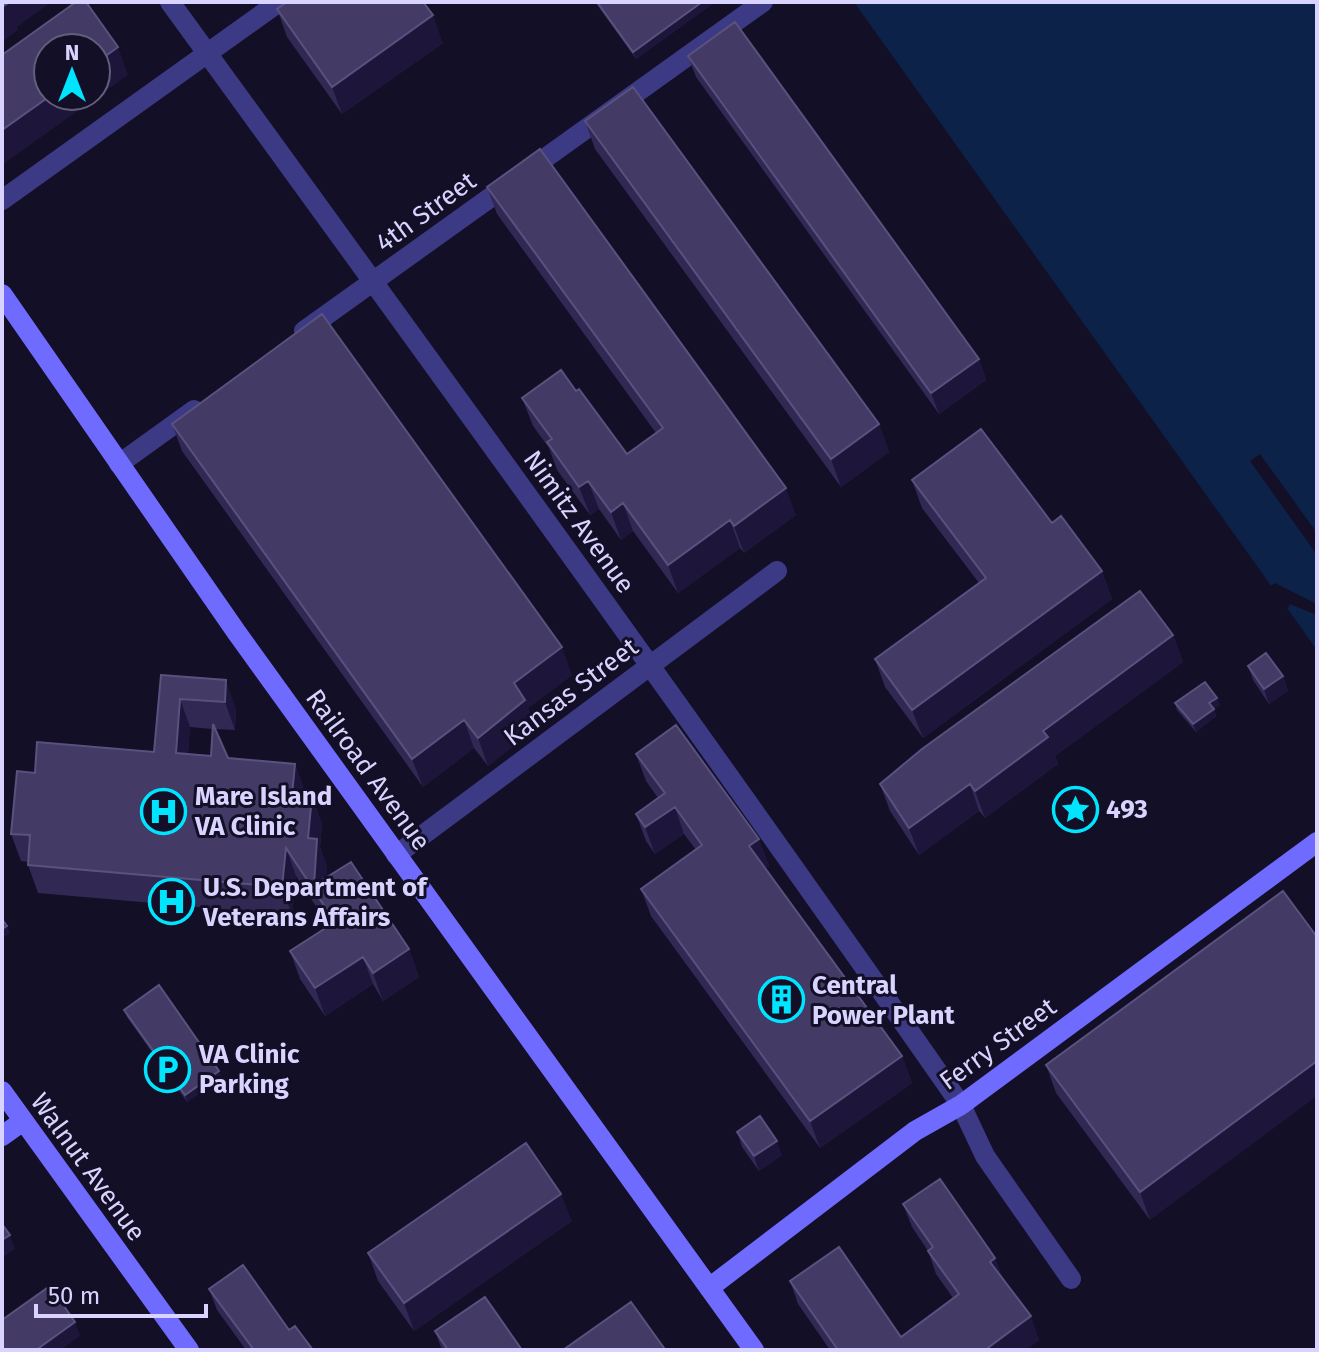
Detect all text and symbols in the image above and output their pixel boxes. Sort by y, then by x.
north arrow [32,32,112,112]
text: N [65,39,79,66]
street label: 4th Street [370,165,482,259]
street label: Nimitz Avenue [517,445,641,599]
street label: Kansas Street [498,631,645,752]
street label: Railroad Avenue [299,683,437,857]
place label: Mare Island VA Clinic [194,781,332,842]
place icon: 493 [1051,785,1099,833]
hospital icon: Mare Island VA Clinic [140,787,188,835]
place label: 493 [1106,794,1148,825]
place label: U.S. Department of Veterans Affairs [202,872,429,933]
hospital icon: U.S. Department of Veterans Affairs [148,878,196,926]
place label: Central Power Plant [812,970,956,1031]
building icon: Central Power Plant [757,976,805,1024]
street label: Ferry Street [934,991,1063,1097]
place label: VA Clinic Parking [198,1039,300,1100]
parking icon: VA Clinic Parking [144,1045,192,1093]
street label: Walnut Avenue [24,1087,152,1247]
scale bar [36,1268,206,1318]
text: 50 m [48,1282,100,1310]

